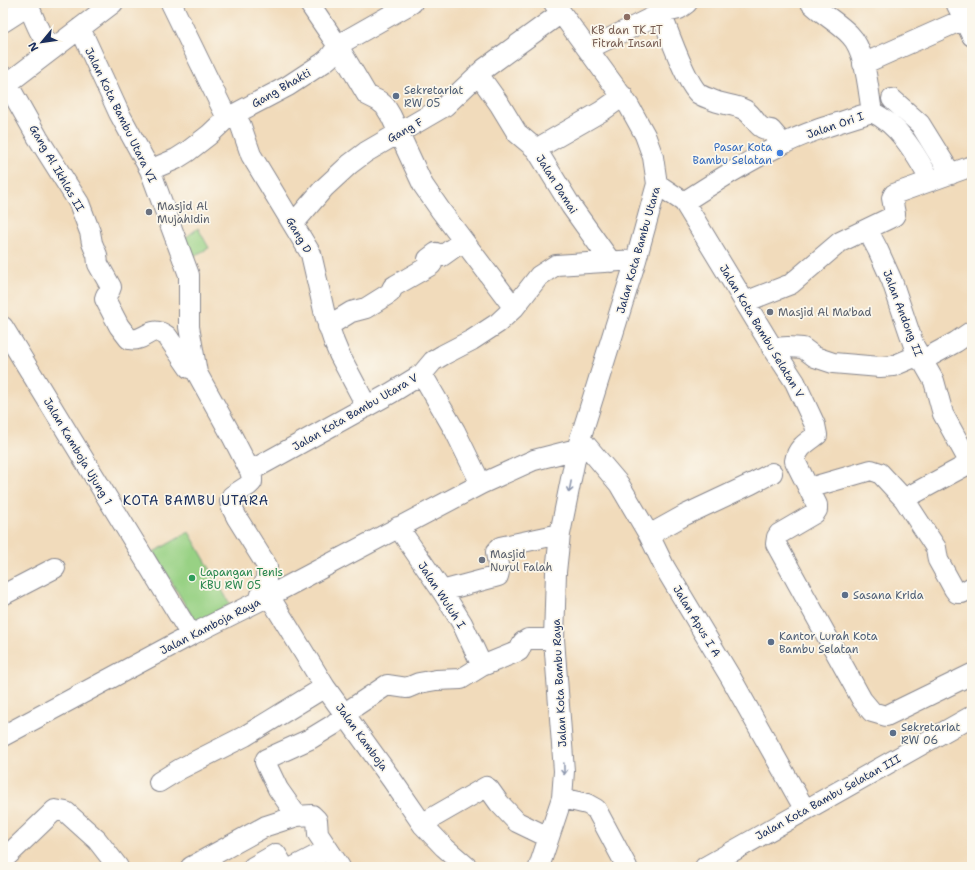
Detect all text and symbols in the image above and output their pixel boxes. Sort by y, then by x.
marker: KB dan TK IT Fitrah Insani [622,12,632,22]
north arrow [22,22,62,62]
place label: KB dan TK IT Fitrah Insani [591,23,663,51]
text: N [25,39,42,54]
street label: Jalan Kota Bambu Utara VI [81,45,160,185]
street label: Gang Bhakti [249,65,314,111]
place label: Sekretariat RW 05 [404,83,464,111]
marker: Sekretariat RW 05 [391,91,401,101]
street label: Jalan Ori I [805,109,866,142]
street label: Gang F [385,115,426,146]
street label: Gang Al Ikhlas II [26,122,87,214]
place label: Pasar Kota Bambu Selatan [693,140,772,168]
marker: Pasar Kota Bambu Selatan [775,148,785,158]
street label: Jalan Damai [532,152,581,217]
street label: Jalan Kota Bambu Utara [613,185,664,315]
place label: Masjid Al Mujahidin [157,199,210,227]
marker: Masjid Al Mujahidin [144,207,154,217]
street label: Gang D [282,214,315,256]
street label: Jalan Kota Bambu Selatan V [716,262,808,401]
street label: Jalan Andong II [879,268,926,359]
place label: Masjid Al Ma'bad [778,305,871,320]
marker: Masjid Al Ma'bad [765,307,775,317]
street label: Jalan Kota Bambu Utara V [290,370,421,455]
street label: Jalan Kamboja Ujung 1 [40,395,115,507]
one-way arrow [565,480,573,493]
district label: KOTA BAMBU UTARA [123,492,269,509]
place label: Masjid Nurul Falah [490,547,553,575]
marker: Masjid Nurul Falah [477,555,487,565]
street label: Jalan Wuluh I [414,559,469,632]
place label: Lapangan Tenis KBU RW 05 [200,565,283,593]
marker: Lapangan Tenis KBU RW 05 [187,573,197,583]
street label: Jalan Apus I A [669,583,724,660]
place label: Sasana Krida [853,588,924,603]
marker: Sasana Krida [840,590,850,600]
street label: Jalan Kamboja Raya [158,595,263,658]
street label: Jalan Kota Bambu Raya [549,618,570,748]
place label: Kantor Lurah Kota Bambu Selatan [779,629,878,657]
marker: Kantor Lurah Kota Bambu Selatan [766,637,776,647]
street label: Jalan Kamboja [332,701,391,774]
place label: Sekretariat RW 06 [901,720,961,748]
marker: Sekretariat RW 06 [888,728,898,738]
street label: Jalan Kota Bambu Selatan III [753,751,904,844]
one-way arrow [560,762,568,775]

